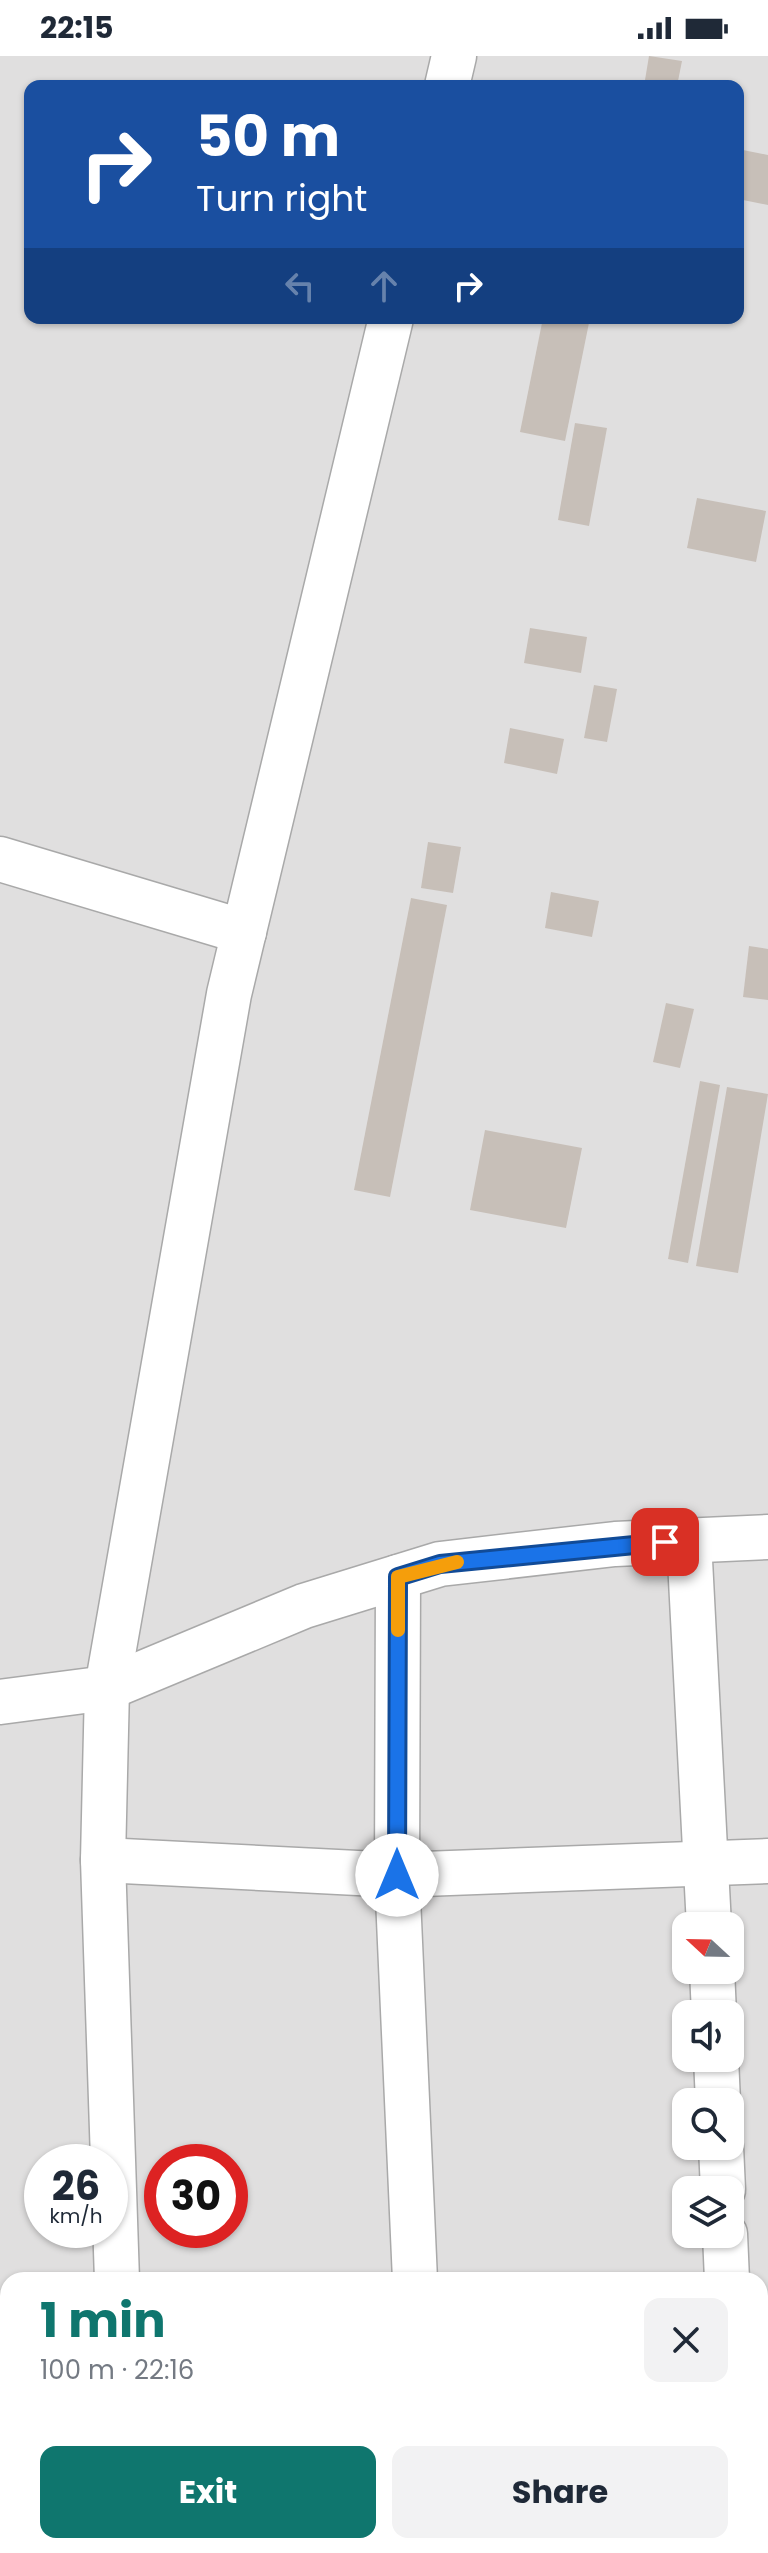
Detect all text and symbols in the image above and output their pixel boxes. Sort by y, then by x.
text: 22:15 [40,6,114,49]
text: 50 m [196,97,340,176]
icon: right [64,112,168,216]
text: Turn right [196,173,367,224]
icon: left [278,264,322,308]
icon: ahead [362,264,406,308]
icon: right [446,264,490,308]
pin [631,1508,699,1576]
icon: arrive [643,1520,687,1564]
position arrow [355,1833,439,1917]
north arrow [672,1912,744,1984]
map controls [672,1912,744,2248]
button: sound [672,2000,744,2072]
button: search [672,2088,744,2160]
speed limit sign: 30 [144,2144,248,2248]
text: 26 [52,2158,100,2214]
button: layers [672,2176,744,2248]
text: km/h [49,2202,103,2230]
text: 1 min [40,2287,166,2354]
button: close [644,2298,728,2382]
text: 100 m · 22:16 [40,2352,194,2388]
button: Exit [40,2446,376,2538]
button: Share [392,2446,728,2538]

